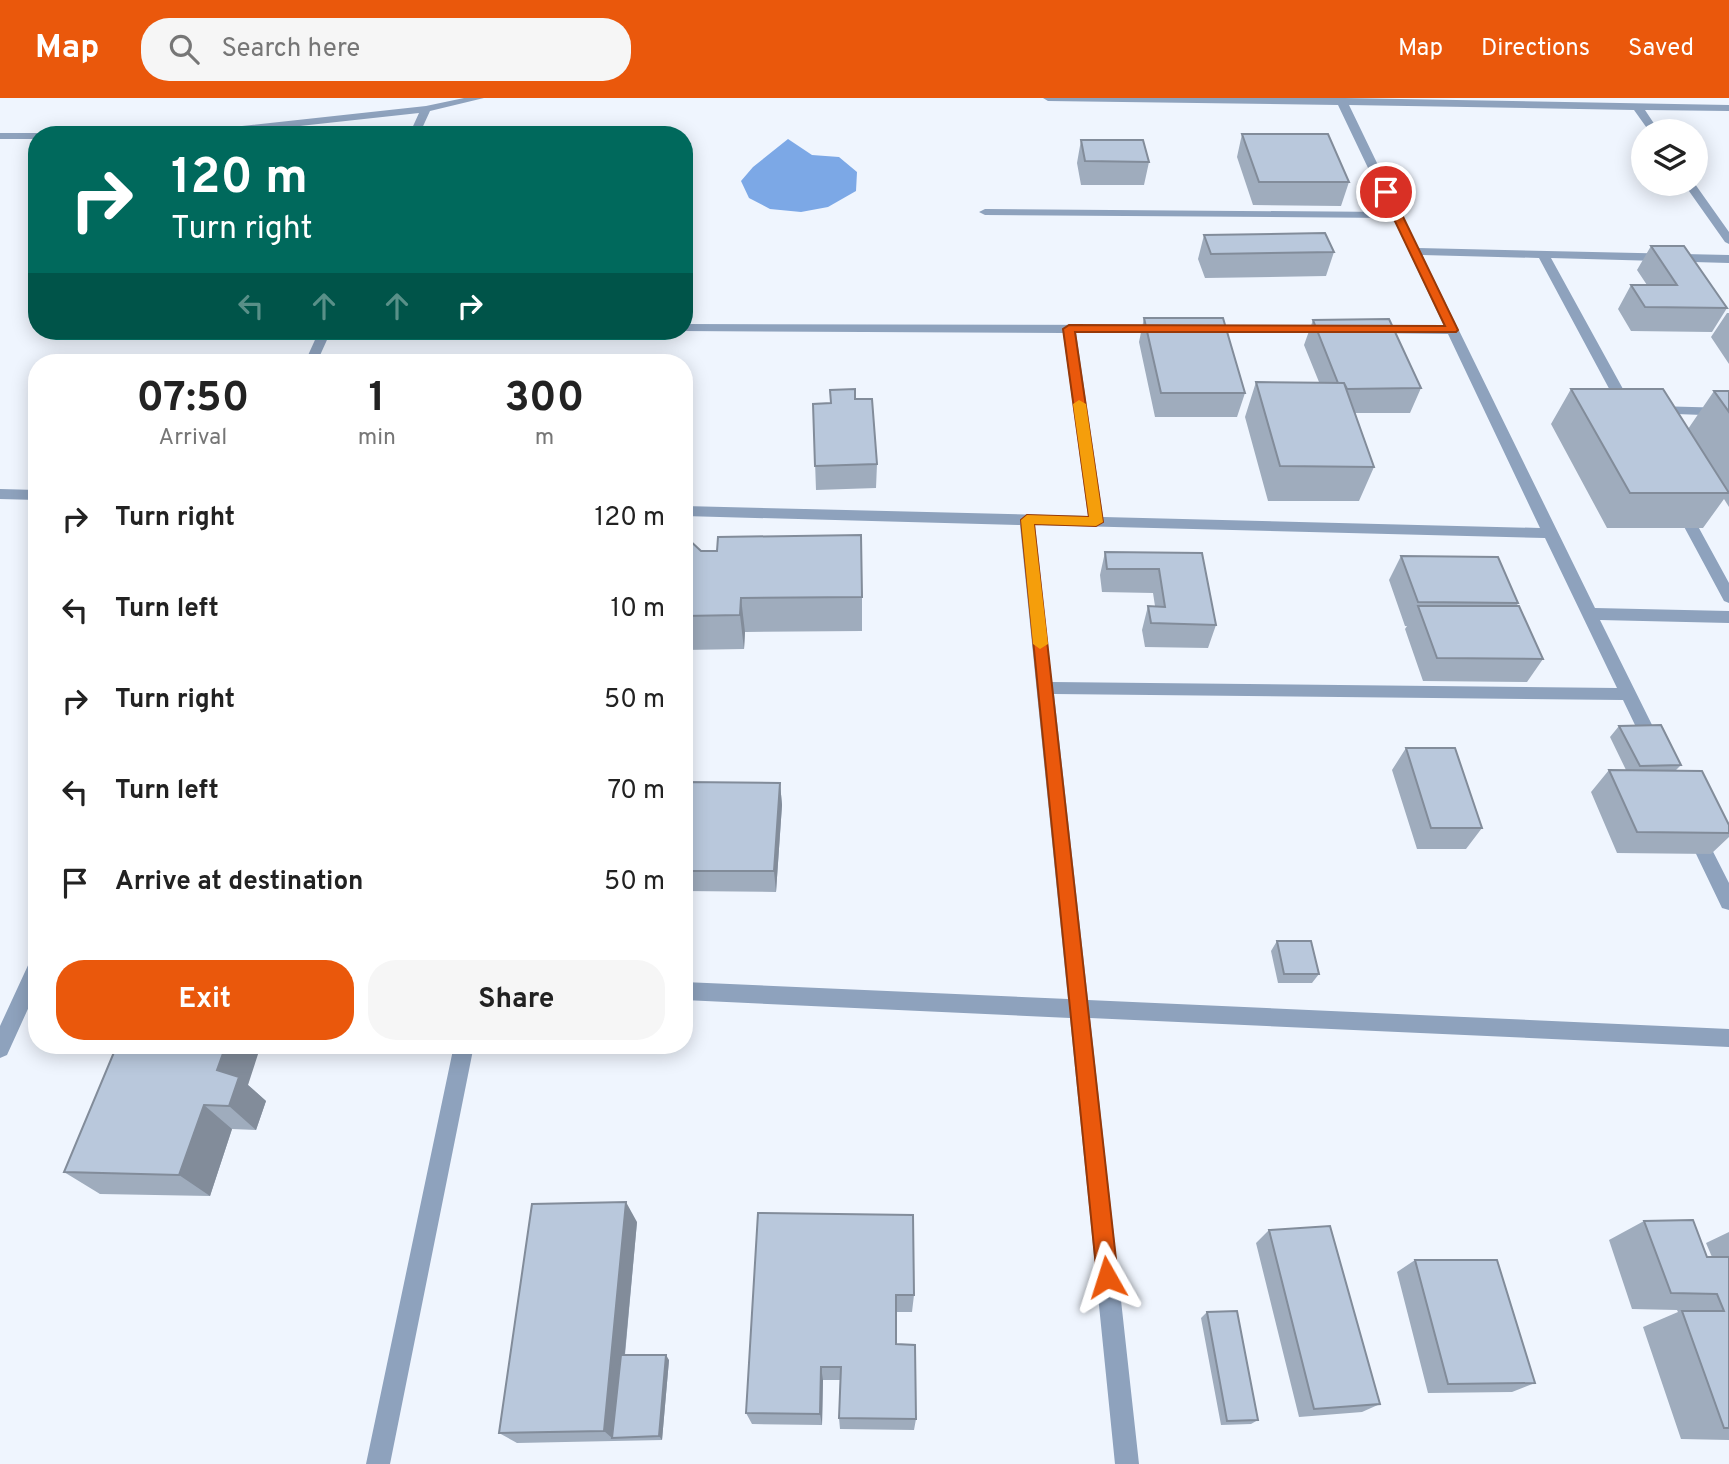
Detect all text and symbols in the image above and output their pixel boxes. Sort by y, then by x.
search box [141,18,631,81]
text: Map [35,28,99,70]
icon: search [165,30,203,68]
text: Search here [221,33,360,66]
text: Map [1398,34,1443,64]
text: Directions [1481,34,1590,64]
text: Saved [1628,34,1694,64]
map controls [1631,119,1708,196]
button: layers [1631,119,1708,196]
text: 120 m [171,149,308,211]
icon: right [56,154,147,245]
pin [1356,162,1416,222]
icon: arrive [1367,173,1405,211]
text: Turn right [171,210,313,250]
icon: left [232,287,270,325]
icon: ahead [305,287,343,325]
icon: ahead [378,287,416,325]
icon: right [451,287,489,325]
text: 07:50 [136,373,249,426]
text: 1 [369,373,385,426]
text: 300 [505,373,584,426]
text: Arrival [159,424,227,453]
text: min [358,424,396,453]
text: m [535,424,554,453]
icon: right [56,500,94,538]
text: Turn right [115,502,235,535]
text: 120 m [595,502,665,535]
icon: left [56,591,94,629]
text: Turn left [115,593,219,626]
text: 10 m [610,593,665,626]
icon: right [56,682,94,720]
text: Turn right [115,684,235,717]
text: 50 m [604,684,665,717]
icon: left [56,773,94,811]
text: Turn left [115,775,219,808]
text: 70 m [607,775,665,808]
icon: arrive [56,864,94,902]
text: Arrive at destination [115,866,363,899]
text: 50 m [604,866,665,899]
button: Exit [56,960,354,1040]
button: Share [368,960,665,1040]
position arrow [1070,1240,1144,1314]

